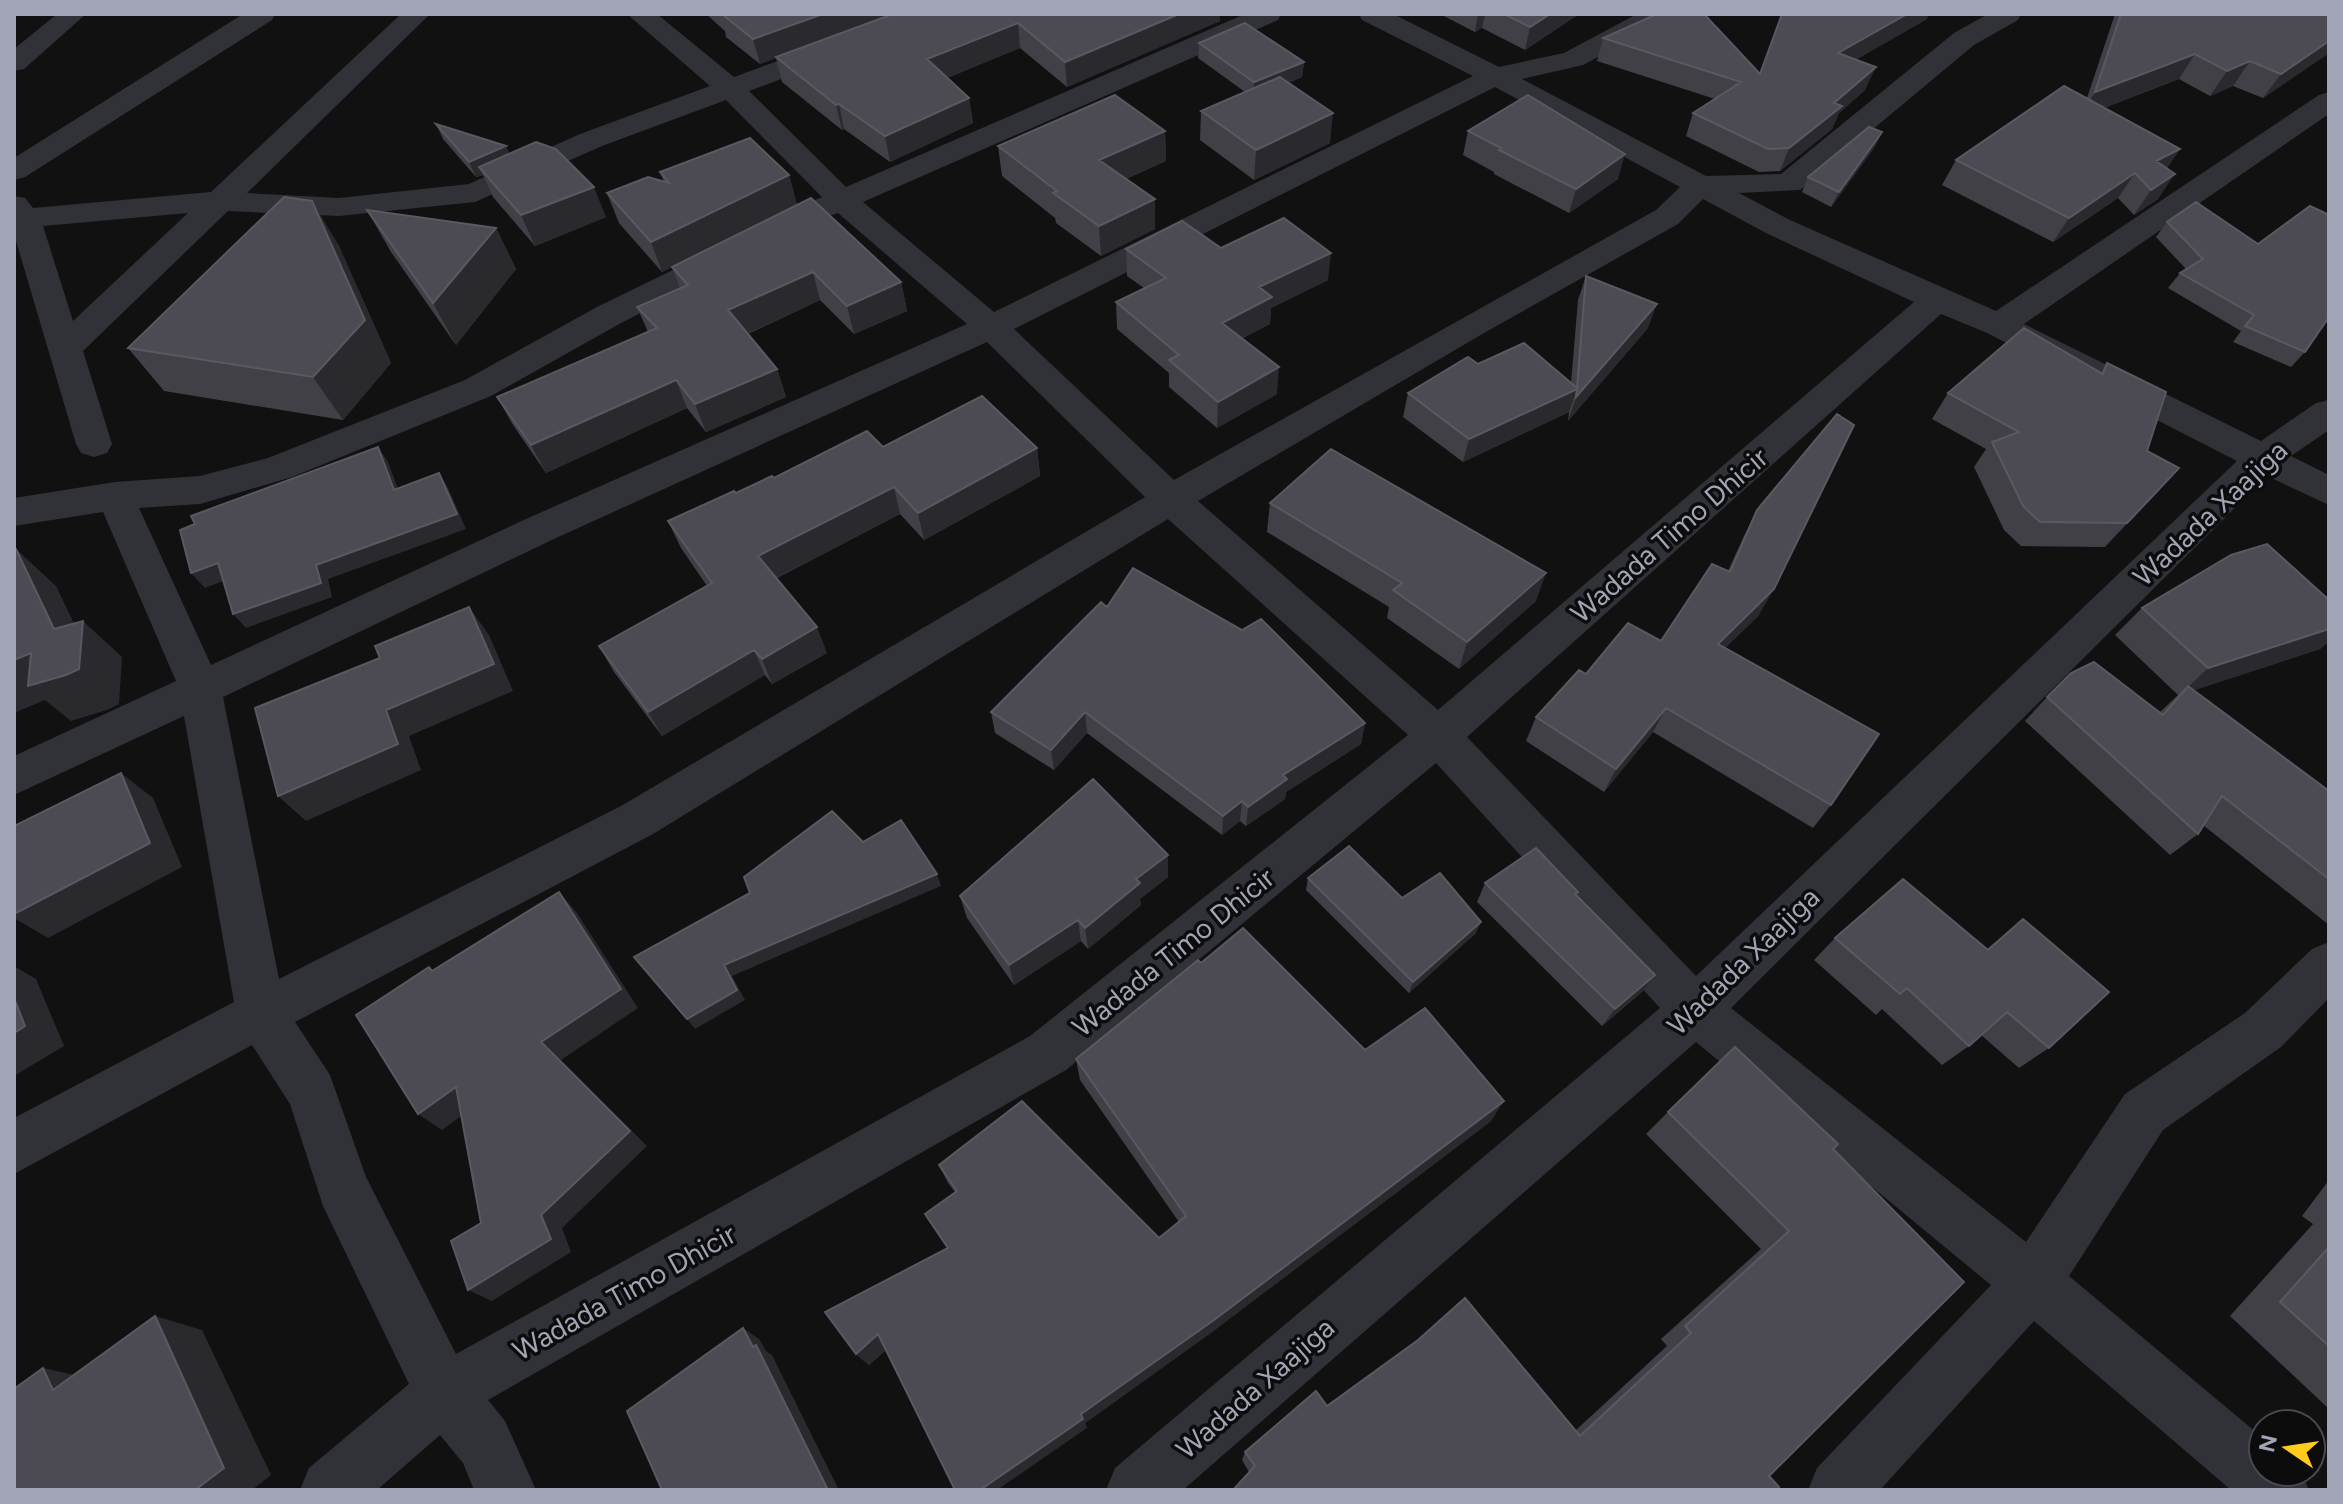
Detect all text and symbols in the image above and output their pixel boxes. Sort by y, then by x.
street label: Wadada Xaajiga [2126,433,2294,593]
street label: Wadada Timo Dhicir [1564,440,1775,630]
street label: Wadada Timo Dhicir [1065,860,1281,1044]
street label: Wadada Xaajiga [1660,880,1826,1042]
street label: Wadada Timo Dhicir [507,1216,742,1367]
street label: Wadada Xaajiga [1169,1310,1341,1466]
north arrow [2247,1408,2327,1488]
text: N [2253,1432,2283,1455]

